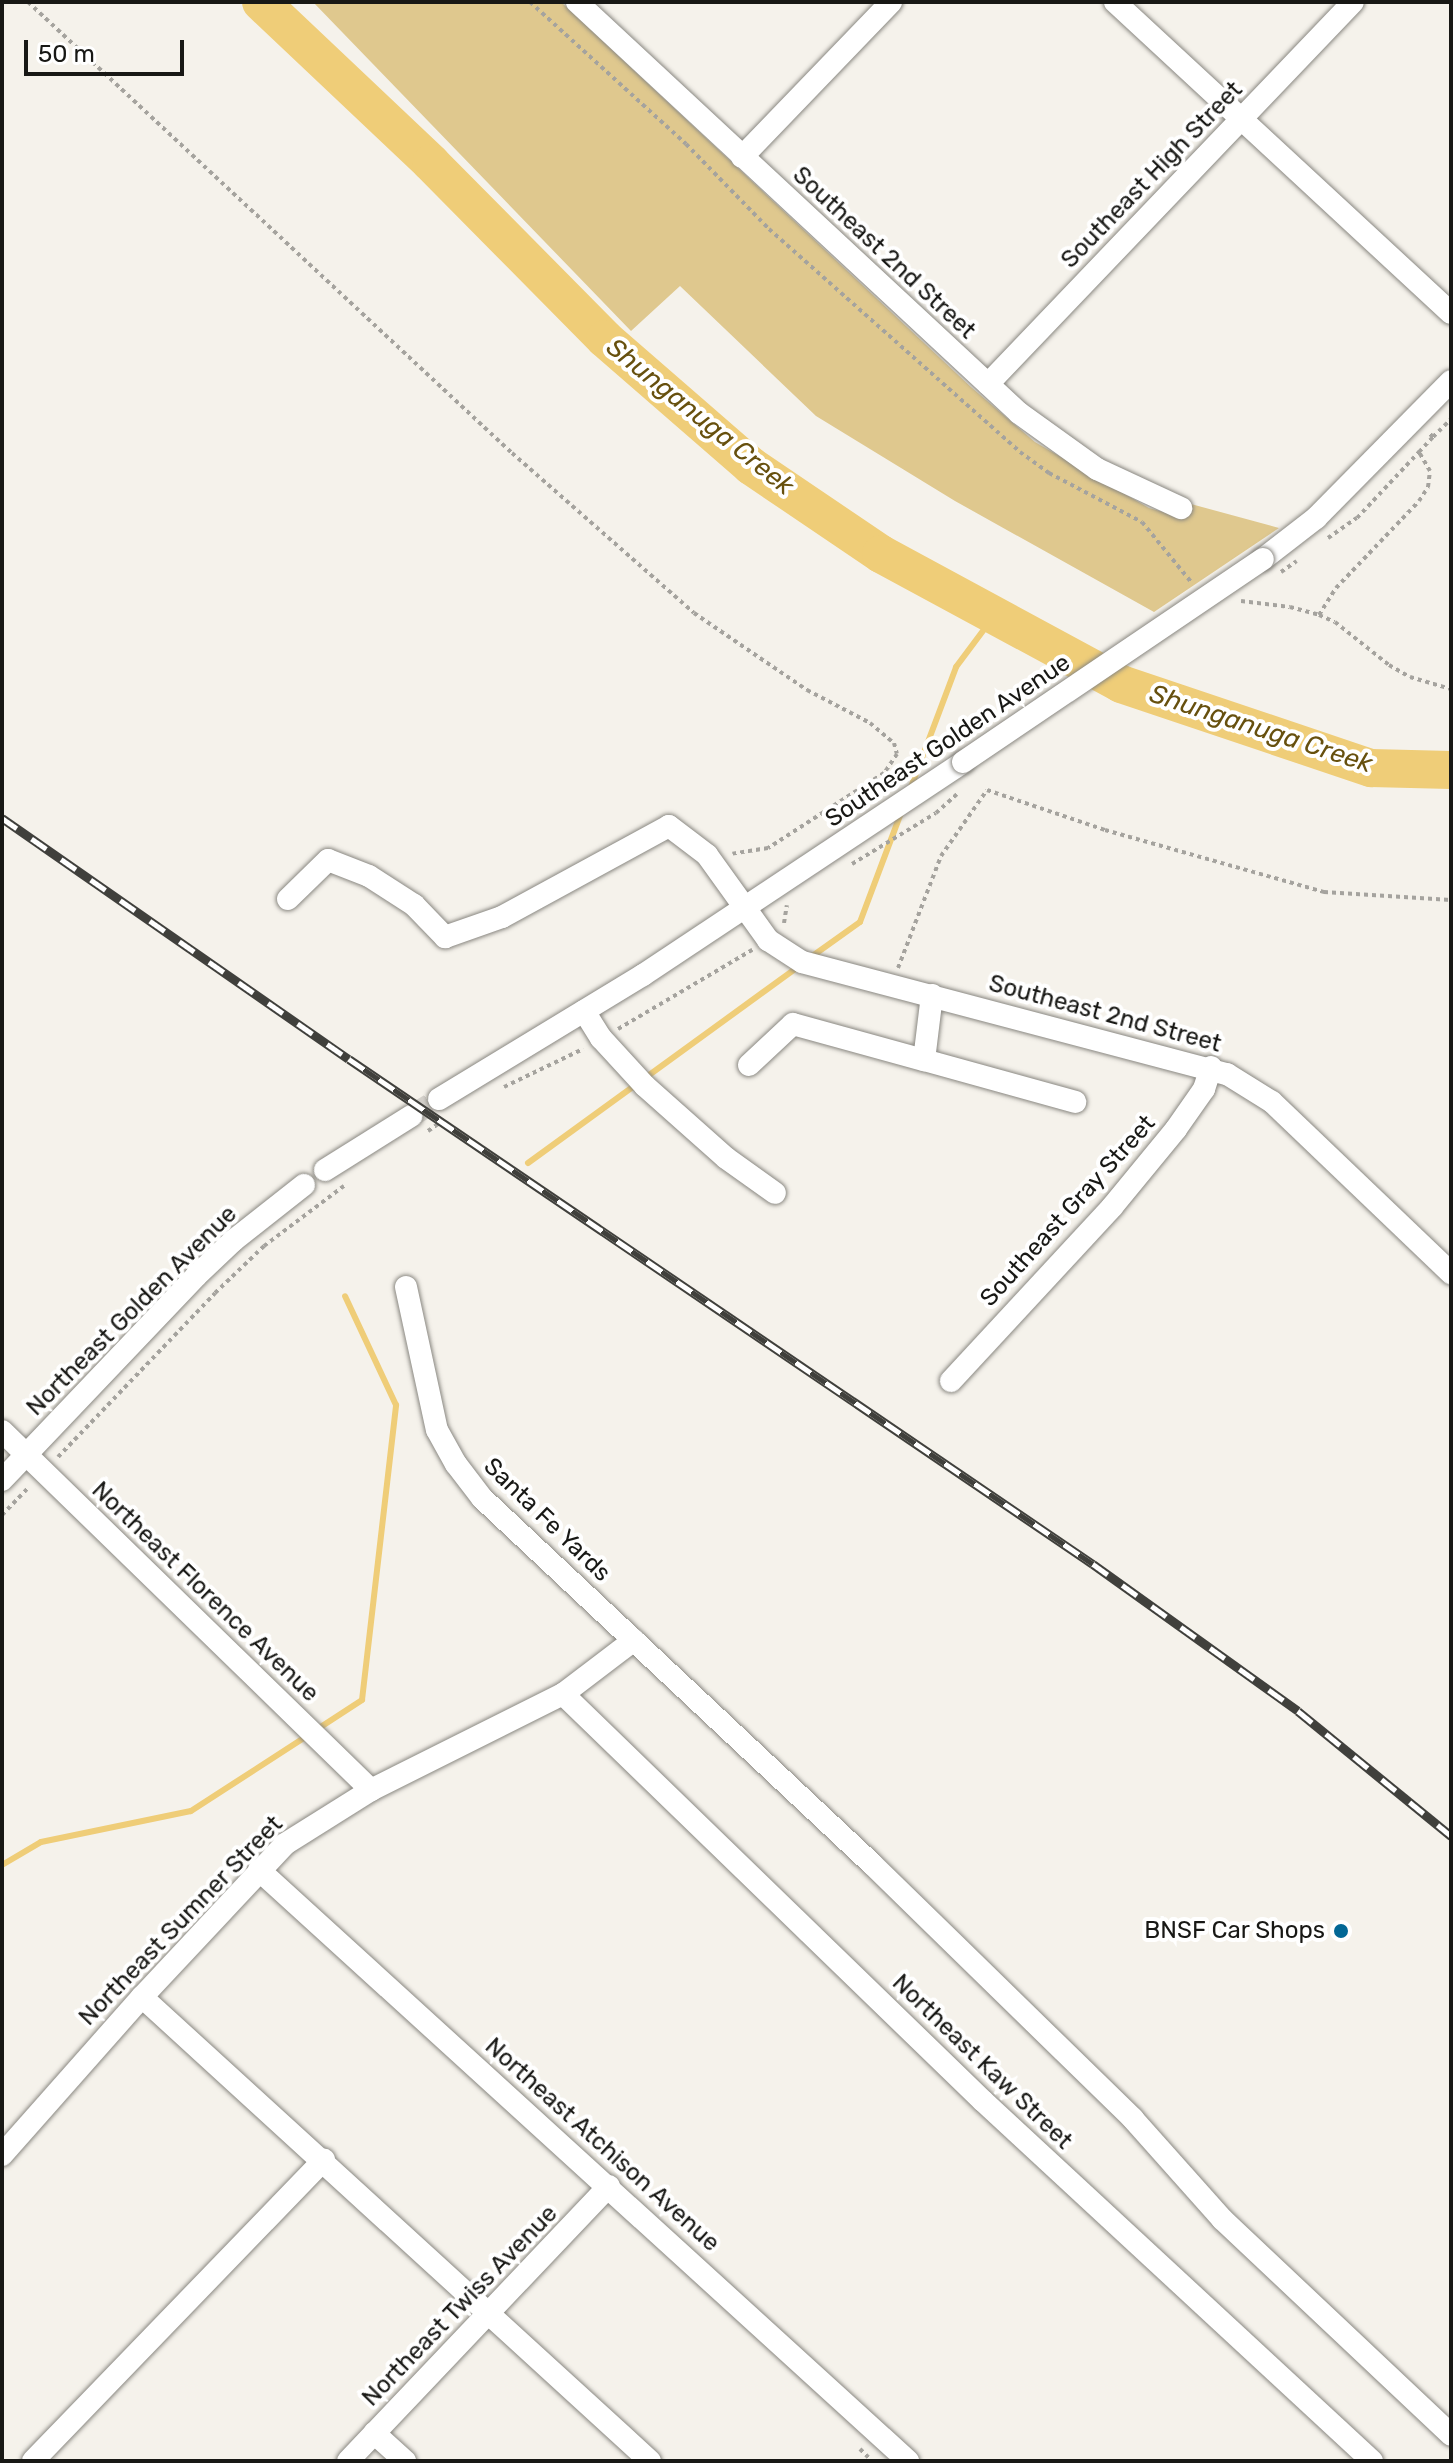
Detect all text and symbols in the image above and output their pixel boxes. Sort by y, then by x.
scale bar [28,24,188,74]
text: 50 m [38,40,95,68]
street label: Southeast High Street [1055,76,1249,274]
street label: Southeast 2nd Street [787,161,981,345]
water label: Shunganuga Creek [600,332,800,502]
street label: Southeast Golden Avenue [820,648,1076,834]
water label: Shunganuga Creek [1146,678,1376,780]
street label: Southeast 2nd Street [986,969,1224,1059]
street label: Southeast Gray Street [974,1109,1162,1313]
street label: Northeast Golden Avenue [21,1200,243,1422]
street label: Santa Fe Yards [477,1452,617,1588]
street label: Northeast Florence Avenue [85,1476,325,1708]
street label: Northeast Sumner Street [73,1810,289,2032]
place label: BNSF Car Shops [1143,1917,1325,1945]
marker: BNSF Car Shops [1332,1922,1350,1940]
street label: Northeast Kaw Street [886,1968,1078,2156]
street label: Northeast Atchison Avenue [478,2032,726,2258]
street label: Northeast Twiss Avenue [356,2199,564,2413]

